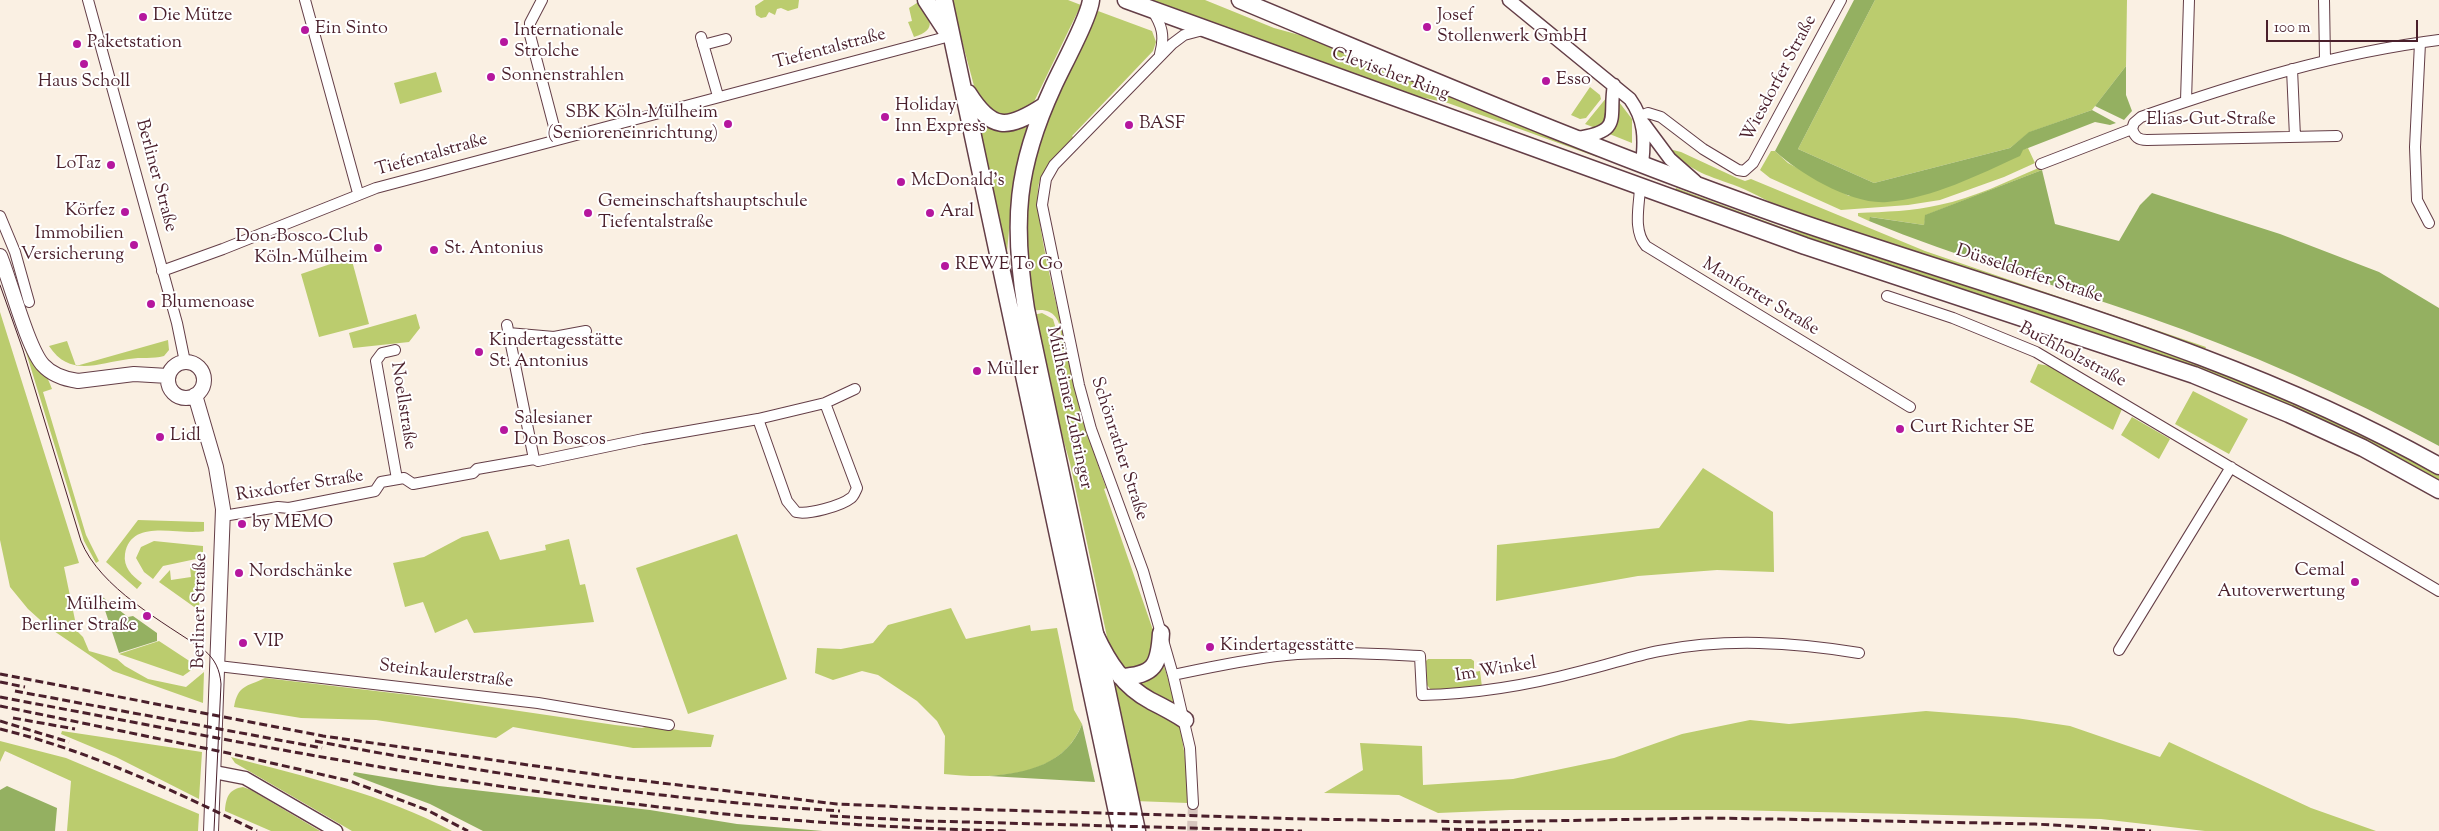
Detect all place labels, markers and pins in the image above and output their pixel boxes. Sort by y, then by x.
place label: Die Mütze [153,6,232,28]
place label: Josef Stollenwerk GmbH [1437,6,1587,48]
marker: Die Mütze [137,11,149,23]
place label: Ein Sinto [315,19,388,41]
place label: Internationale Strolche [514,21,624,64]
marker: Josef Stollenwerk GmbH [1421,21,1433,33]
marker: Ein Sinto [299,24,311,36]
place label: Paketstation [87,33,182,55]
marker: Internationale Strolche [498,36,510,48]
marker: Paketstation [71,38,83,50]
marker: Haus Scholl [78,58,90,70]
place label: Sonnenstrahlen [501,66,624,88]
place label: Esso [1556,70,1591,92]
marker: Sonnenstrahlen [485,71,497,83]
place label: Haus Scholl [38,72,130,94]
marker: Esso [1540,75,1552,87]
place label: Holiday Inn Express [895,96,986,138]
place label: SBK Köln-Mülheim (Senioreneinrichtung) [547,103,718,146]
marker: Holiday Inn Express [879,111,891,123]
place label: BASF [1139,114,1185,136]
marker: SBK Köln-Mülheim (Senioreneinrichtung) [722,118,734,130]
marker: BASF [1123,119,1135,131]
place label: LoTaz [56,154,101,176]
marker: LoTaz [105,159,117,171]
place label: McDonald's [911,171,1005,193]
marker: McDonald's [895,176,907,188]
place label: Gemeinschaftshauptschule Tiefentalstraße [598,192,808,234]
place label: Körfez [65,201,115,223]
place label: Aral [940,202,974,224]
marker: Körfez [119,206,131,218]
marker: Gemeinschaftshauptschule Tiefentalstraße [582,207,594,219]
marker: Aral [924,207,936,219]
place label: Immobilien Versicherung [21,224,124,266]
place label: Don-Bosco-Club Köln-Mülheim [236,227,368,270]
marker: Immobilien Versicherung [128,239,140,251]
place label: St. Antonius [444,239,543,261]
marker: Don-Bosco-Club Köln-Mülheim [372,242,384,254]
marker: St. Antonius [428,244,440,256]
place label: REWE To Go [955,255,1063,277]
marker: REWE To Go [939,260,951,272]
place label: Blumenoase [161,293,255,315]
marker: Blumenoase [145,298,157,310]
place label: Kindertagesstätte St. Antonius [489,331,623,374]
marker: Kindertagesstätte St. Antonius [473,346,485,358]
place label: Müller [987,360,1039,382]
marker: Müller [971,365,983,377]
place label: Salesianer Don Boscos [514,409,606,452]
place label: Curt Richter SE [1910,418,2034,440]
marker: Curt Richter SE [1894,423,1906,435]
marker: Salesianer Don Boscos [498,424,510,436]
place label: Lidl [170,426,201,448]
marker: Lidl [154,431,166,443]
place label: by MEMO [252,513,333,535]
marker: by MEMO [236,518,248,530]
place label: Cemal Autoverwertung [2217,561,2345,604]
place label: Nordschänke [249,562,352,584]
marker: Nordschänke [233,567,245,579]
marker: Cemal Autoverwertung [2349,576,2361,588]
place label: Mülheim Berliner Straße [21,595,137,638]
marker: Mülheim Berliner Straße [141,610,153,622]
place label: VIP [253,632,284,654]
place label: Kindertagesstätte [1220,636,1354,658]
marker: VIP [237,637,249,649]
marker: Kindertagesstätte [1204,641,1216,653]

